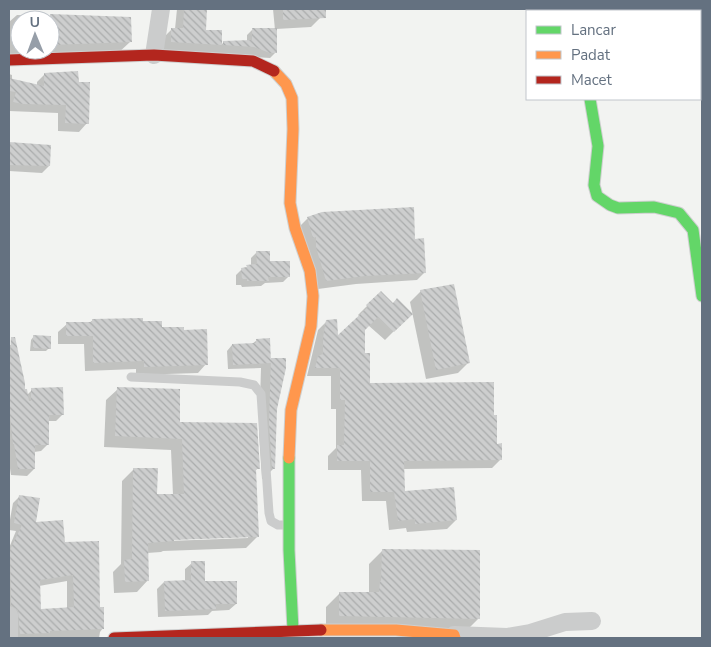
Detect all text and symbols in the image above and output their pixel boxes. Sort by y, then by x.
north arrow [10,10,60,60]
legend [526,10,701,100]
text: U [29,13,40,32]
text: Lancar [571,20,616,40]
text: Padat [571,45,611,65]
text: Macet [571,70,613,90]

